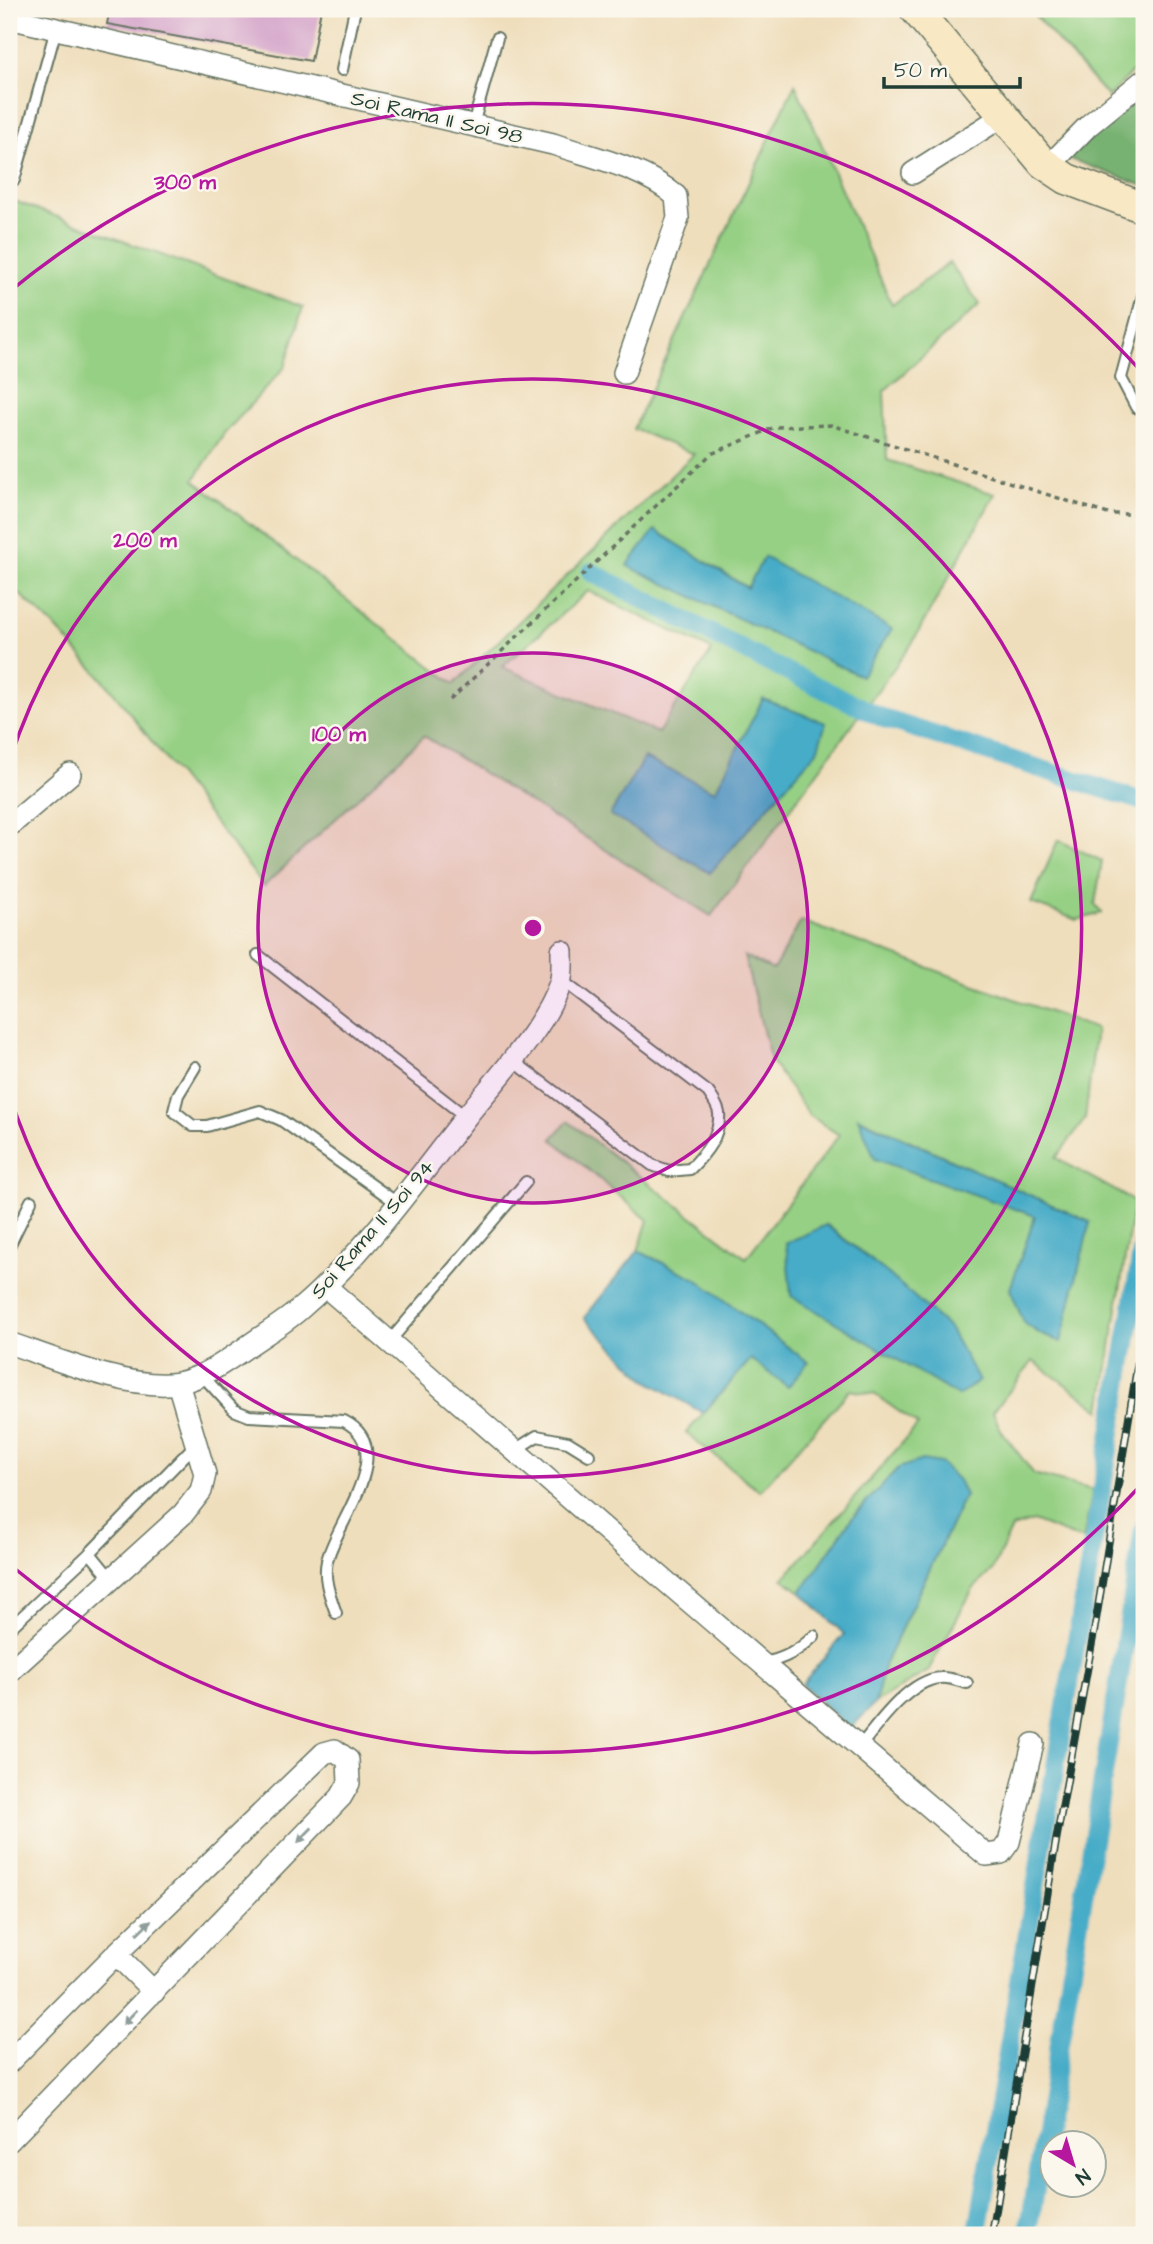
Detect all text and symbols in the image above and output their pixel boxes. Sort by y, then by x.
scale bar [884,46,1020,90]
text: 50 m [894,56,948,85]
street label: Soi Rama II Soi 98 [348,84,526,151]
text: 300 m [153,168,217,197]
text: 200 m [112,526,177,555]
text: 100 m [312,720,367,749]
centre of rings [521,916,545,940]
street label: Soi Rama II Soi 94 [304,1153,441,1305]
one-way arrow [297,1826,313,1844]
one-way arrow [135,1919,152,1936]
one-way arrow [122,2008,139,2025]
north arrow [1038,2128,1108,2198]
text: N [1069,2162,1096,2191]

